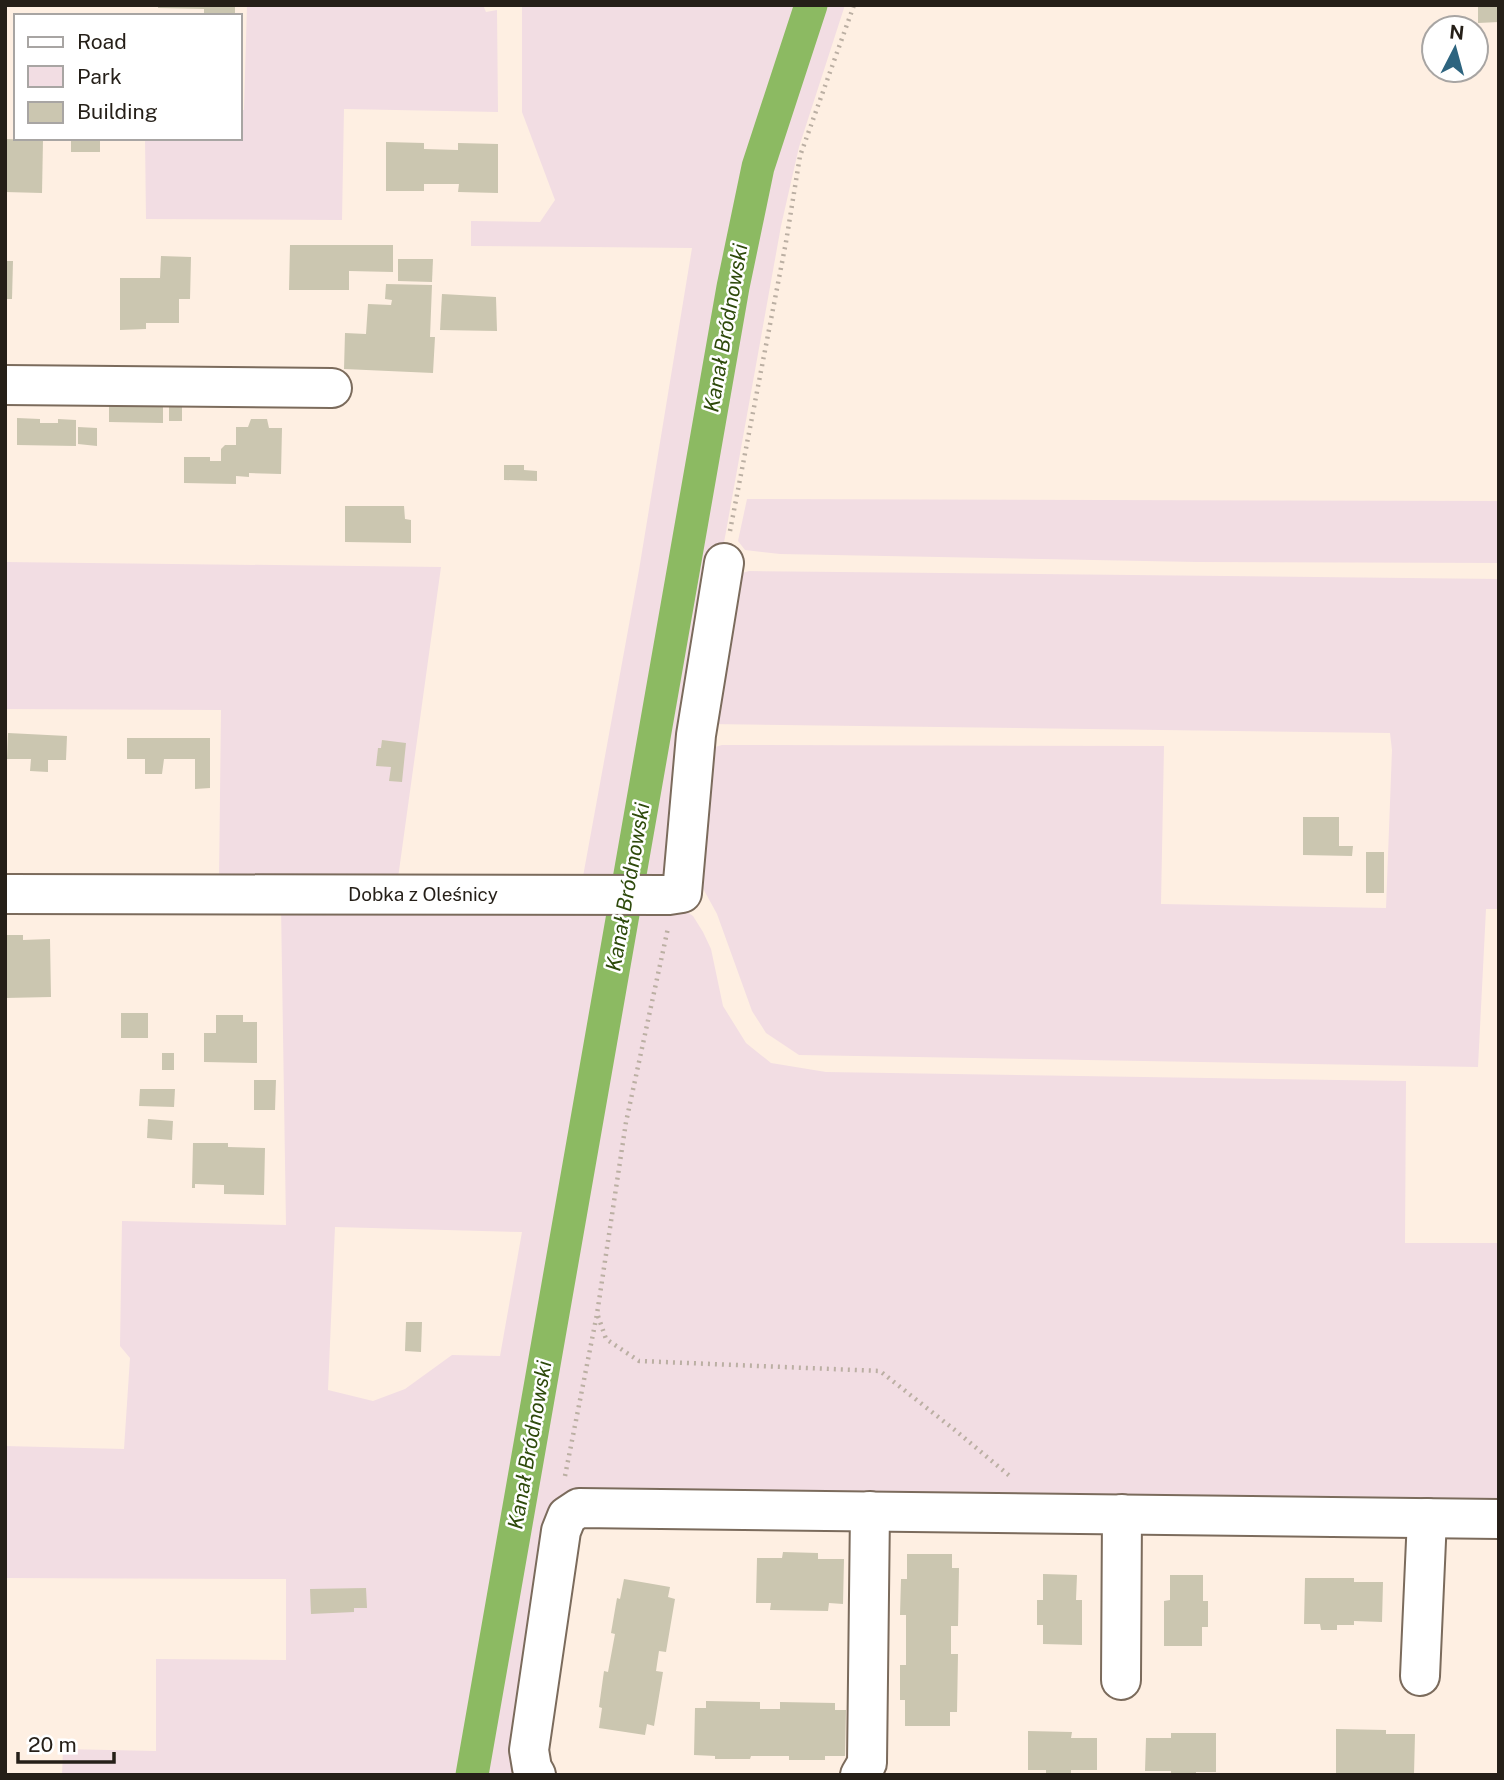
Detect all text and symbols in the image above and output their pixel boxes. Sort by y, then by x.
legend [14,14,242,140]
north arrow [1420,14,1490,84]
text: N [1448,20,1465,44]
text: Road [77,29,127,54]
text: Park [77,64,122,89]
text: Building [77,99,158,124]
water label: Kanał Bródnowski [698,242,753,414]
water label: Kanał Bródnowski [600,801,655,973]
street label: Dobka z Oleśnicy [348,883,498,905]
water label: Kanał Bródnowski [502,1359,557,1531]
scale bar [18,1720,114,1764]
text: 20 m [28,1732,77,1757]

